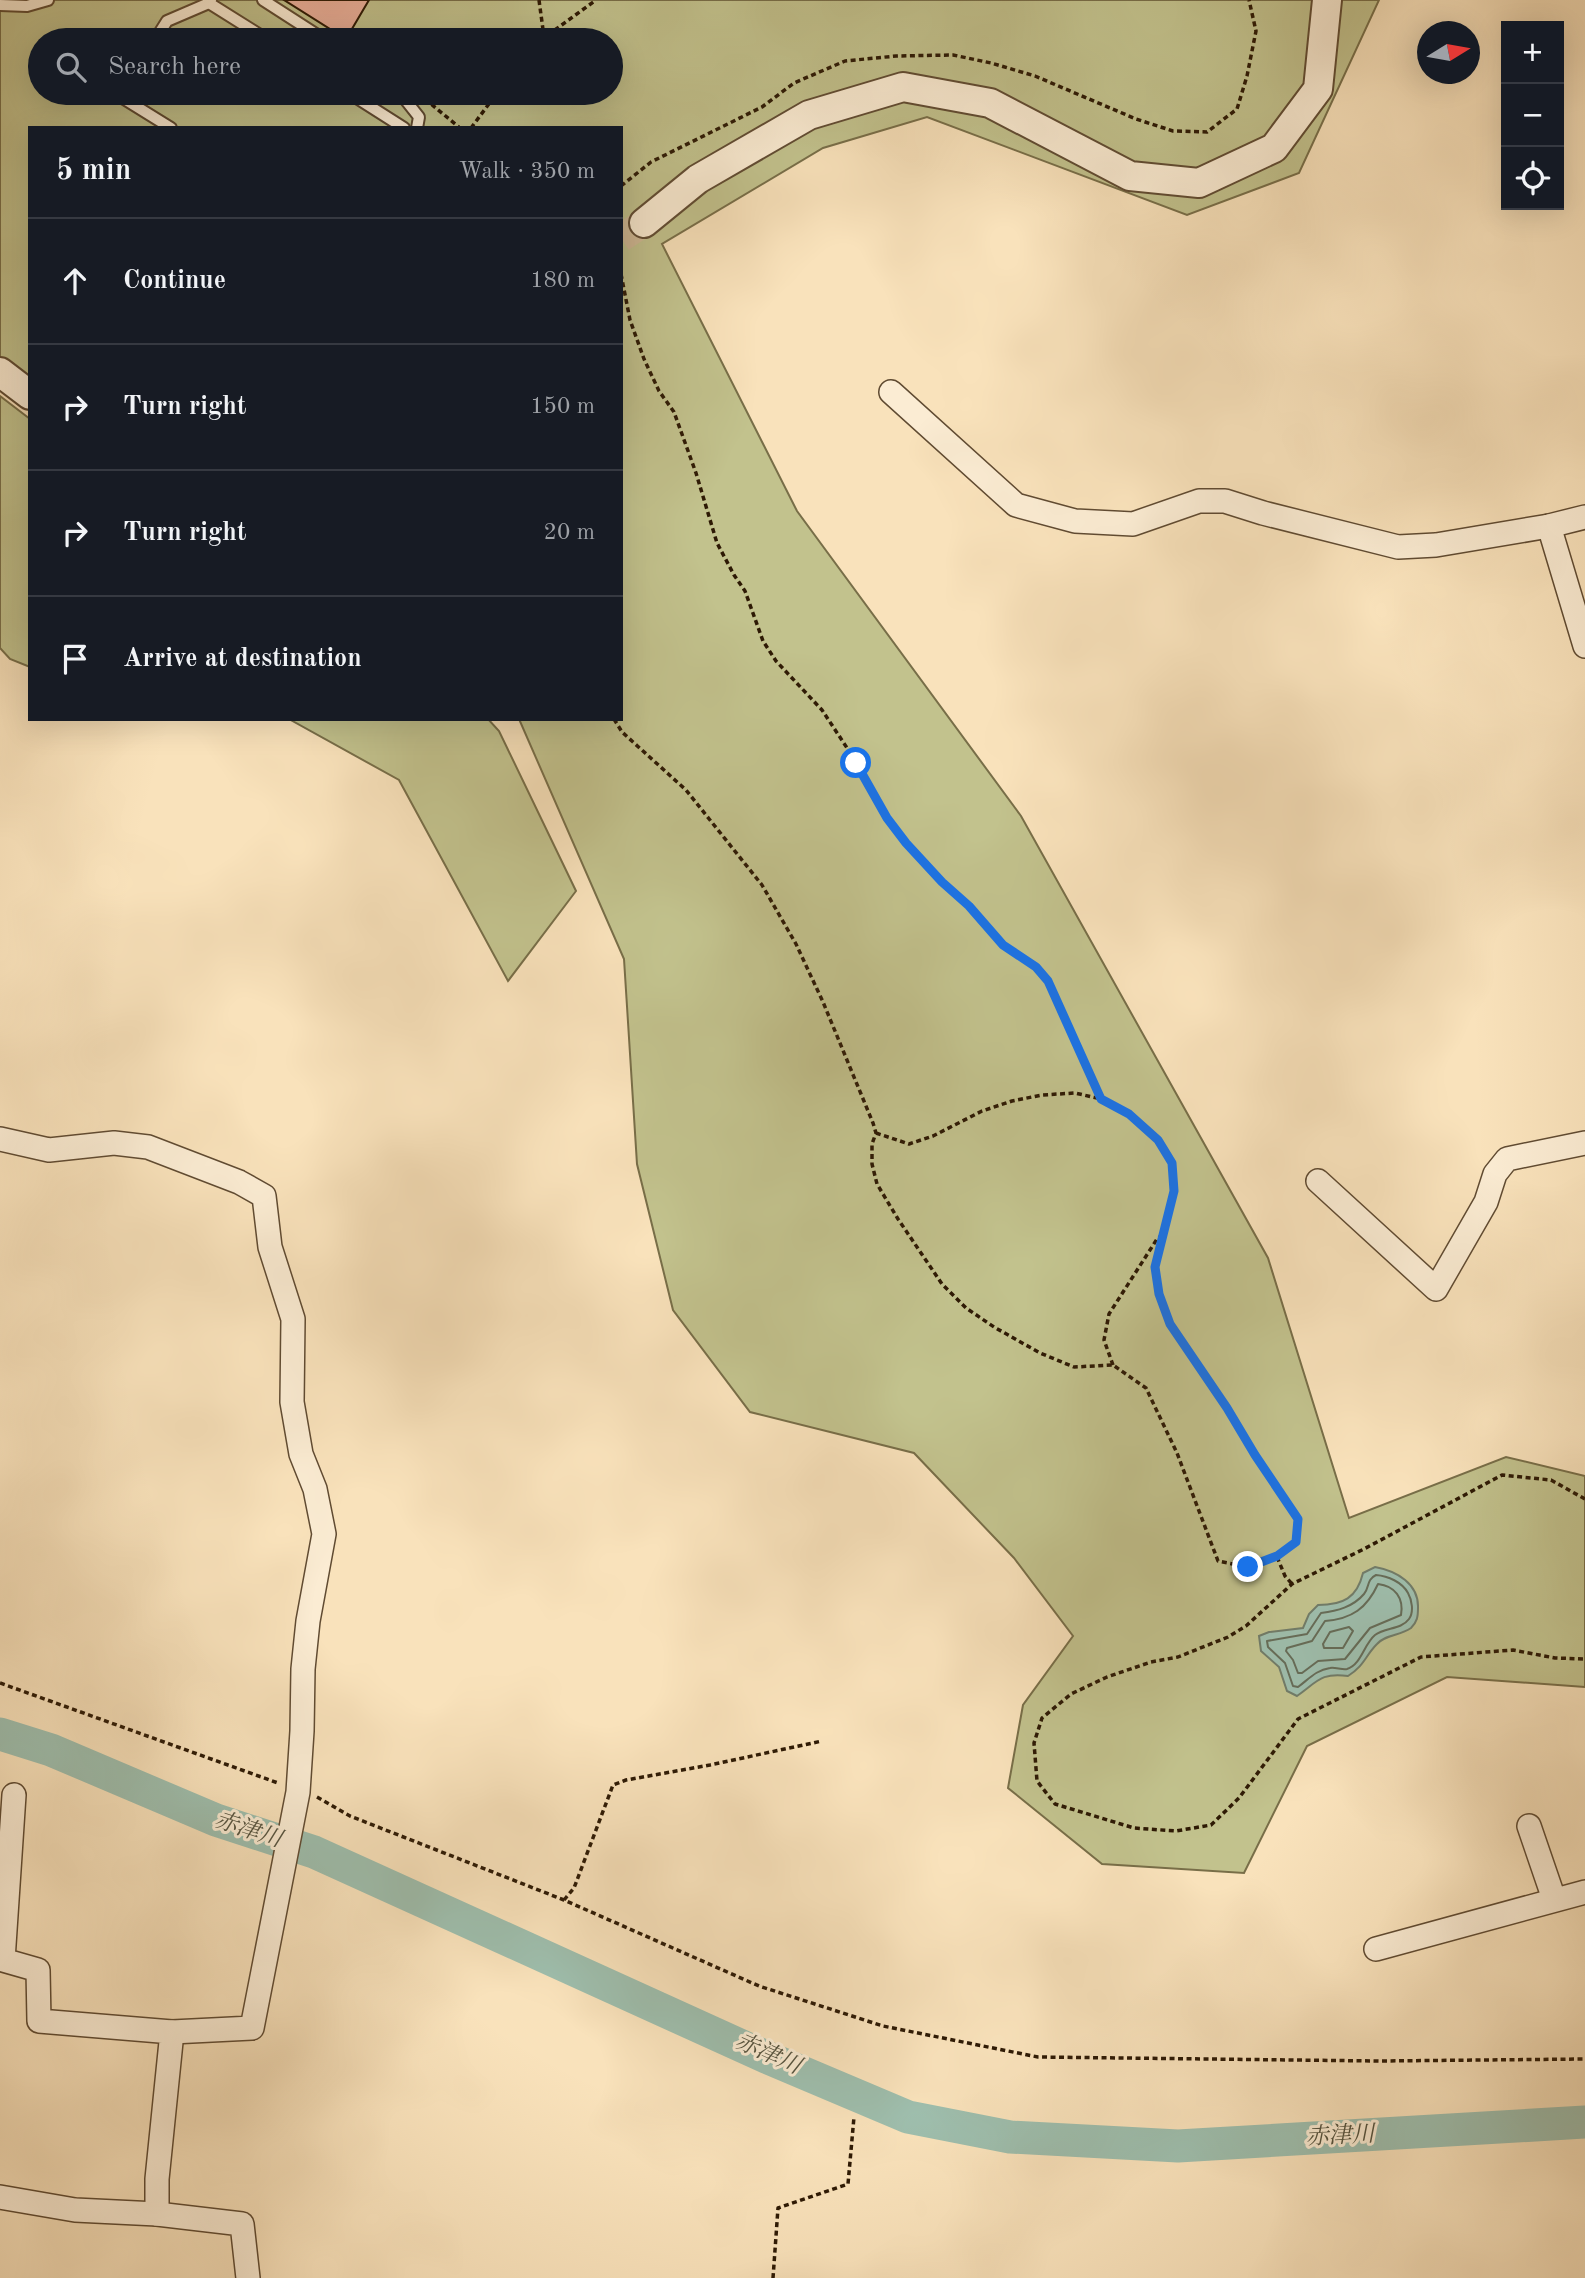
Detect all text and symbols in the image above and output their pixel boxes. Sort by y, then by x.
north arrow [1417,21,1480,84]
map controls [1501,21,1564,210]
button: + [1501,21,1564,84]
search box [28,28,623,105]
icon: search [52,48,90,86]
text: Search here [108,54,241,80]
button: − [1501,84,1564,147]
button: locate [1501,147,1564,210]
text: 5 min [56,156,131,186]
text: Walk · 350 m [459,160,595,183]
icon: ahead [56,262,94,300]
text: Continue [123,268,226,294]
text: 180 m [530,269,595,292]
icon: right [56,388,94,426]
text: Turn right [123,394,246,420]
text: 150 m [530,395,595,418]
icon: right [56,514,94,552]
text: Turn right [123,520,246,546]
text: 20 m [544,521,595,544]
icon: arrive [56,640,94,678]
text: Arrive at destination [123,646,362,672]
route start [840,747,871,778]
route end [1232,1551,1263,1582]
water label: 赤津川 [212,1806,288,1853]
water label: 赤津川 [732,2028,808,2080]
water label: 赤津川 [1305,2121,1378,2149]

